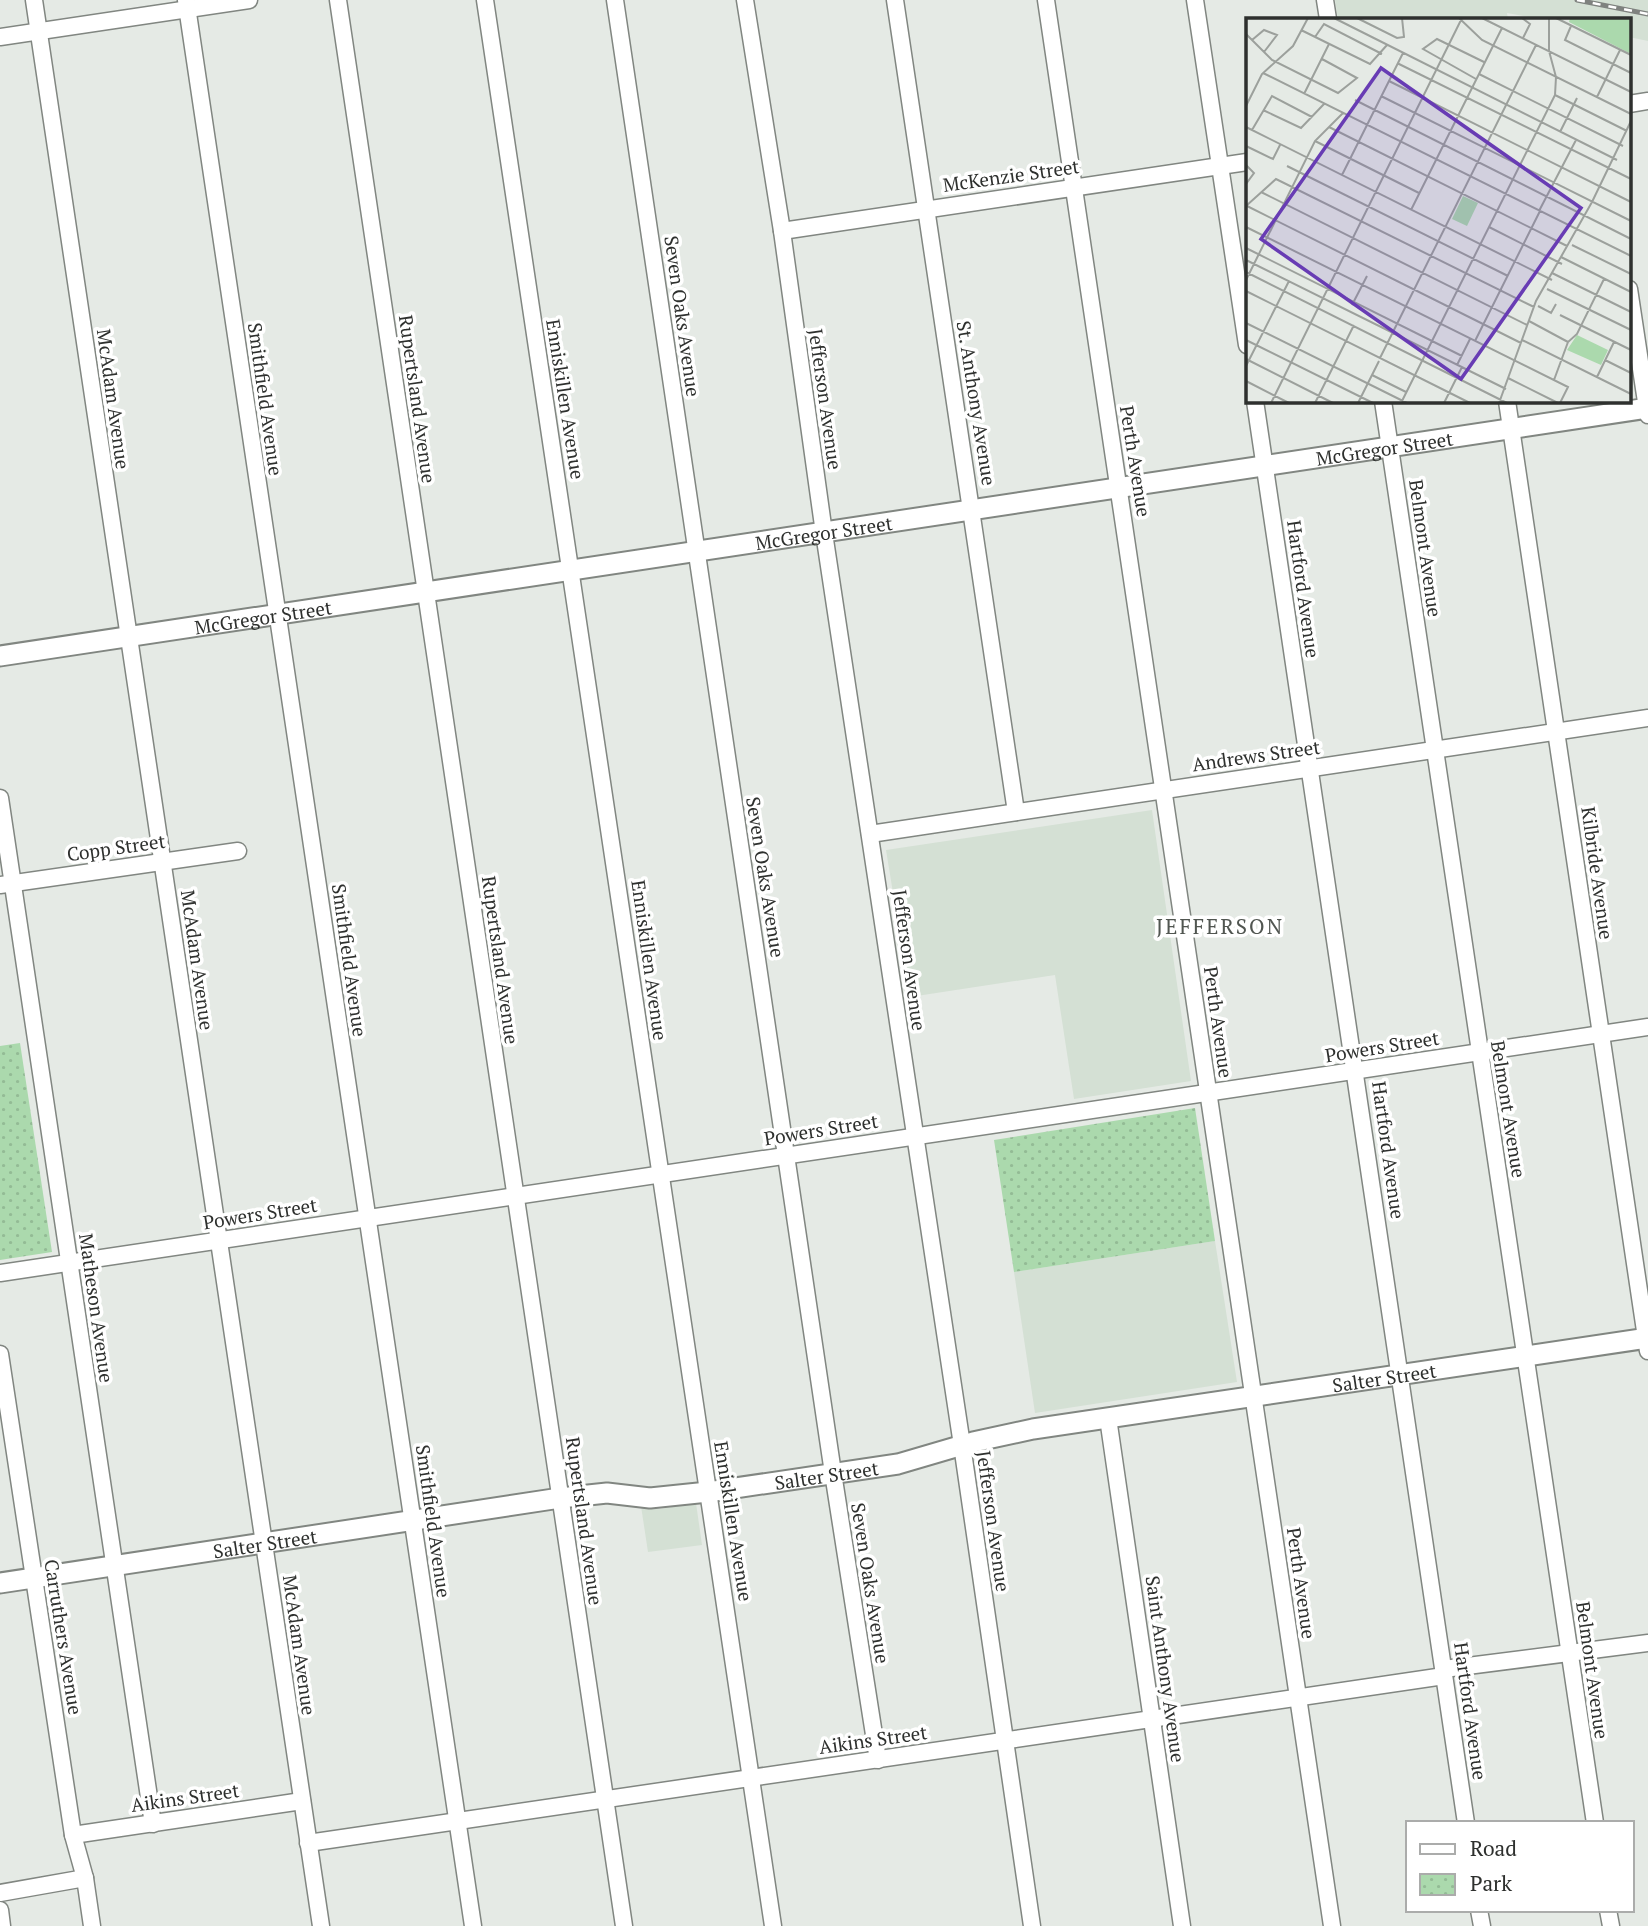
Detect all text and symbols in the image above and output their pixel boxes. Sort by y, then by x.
inset map [1246,18,1630,402]
street label: McKenzie Street [941,153,1081,197]
street label: Seven Oaks Avenue [659,234,707,398]
street label: Rupertsland Avenue [394,313,442,485]
street label: Enniskillen Avenue [541,317,591,481]
street label: St. Anthony Avenue [952,319,1002,487]
street label: Smithfield Avenue [243,321,289,477]
street label: McAdam Avenue [92,327,136,471]
street label: Jefferson Avenue [804,327,848,471]
street label: Perth Avenue [1115,404,1157,518]
street label: McGregor Street [1314,425,1455,470]
street label: Belmont Avenue [1404,478,1448,618]
street label: McGregor Street [753,509,894,555]
street label: Hartford Avenue [1282,519,1326,659]
street label: McGregor Street [193,594,333,639]
street label: Andrews Street [1190,734,1322,776]
street label: Seven Oaks Avenue [741,795,791,959]
street label: Kilbride Avenue [1576,805,1620,941]
street label: Copp Street [65,828,167,866]
street label: Rupertsland Avenue [477,874,525,1046]
street label: Enniskillen Avenue [626,878,674,1042]
street label: Smithfield Avenue [327,882,373,1038]
street label: McAdam Avenue [176,888,220,1032]
street label: Jefferson Avenue [888,888,932,1032]
district label: JEFFERSON [1156,912,1284,940]
street label: Perth Avenue [1199,965,1239,1079]
street label: Powers Street [1323,1025,1441,1067]
street label: Belmont Avenue [1486,1039,1532,1179]
street label: Hartford Avenue [1367,1080,1411,1220]
street label: Powers Street [762,1108,880,1150]
street label: Powers Street [201,1192,319,1234]
street label: Matheson Avenue [74,1232,120,1384]
street label: Salter Street [1331,1357,1438,1397]
street label: Rupertsland Avenue [561,1435,609,1607]
street label: Enniskillen Avenue [709,1439,759,1603]
street label: Smithfield Avenue [411,1443,457,1599]
street label: Jefferson Avenue [972,1449,1016,1593]
street label: Salter Street [773,1455,880,1495]
street label: Seven Oaks Avenue [846,1501,896,1665]
street label: Salter Street [211,1523,319,1563]
street label: Perth Avenue [1282,1526,1322,1640]
street label: Carruthers Avenue [39,1557,89,1717]
street label: McAdam Avenue [278,1573,322,1717]
street label: Saint Anthony Avenue [1141,1574,1191,1764]
street label: Belmont Avenue [1571,1600,1615,1740]
street label: Hartford Avenue [1449,1641,1493,1781]
street label: Aikins Street [817,1719,929,1759]
street label: Aikins Street [129,1777,241,1817]
legend [1406,1821,1634,1912]
text: Road [1470,1834,1517,1862]
text: Park [1470,1869,1512,1897]

